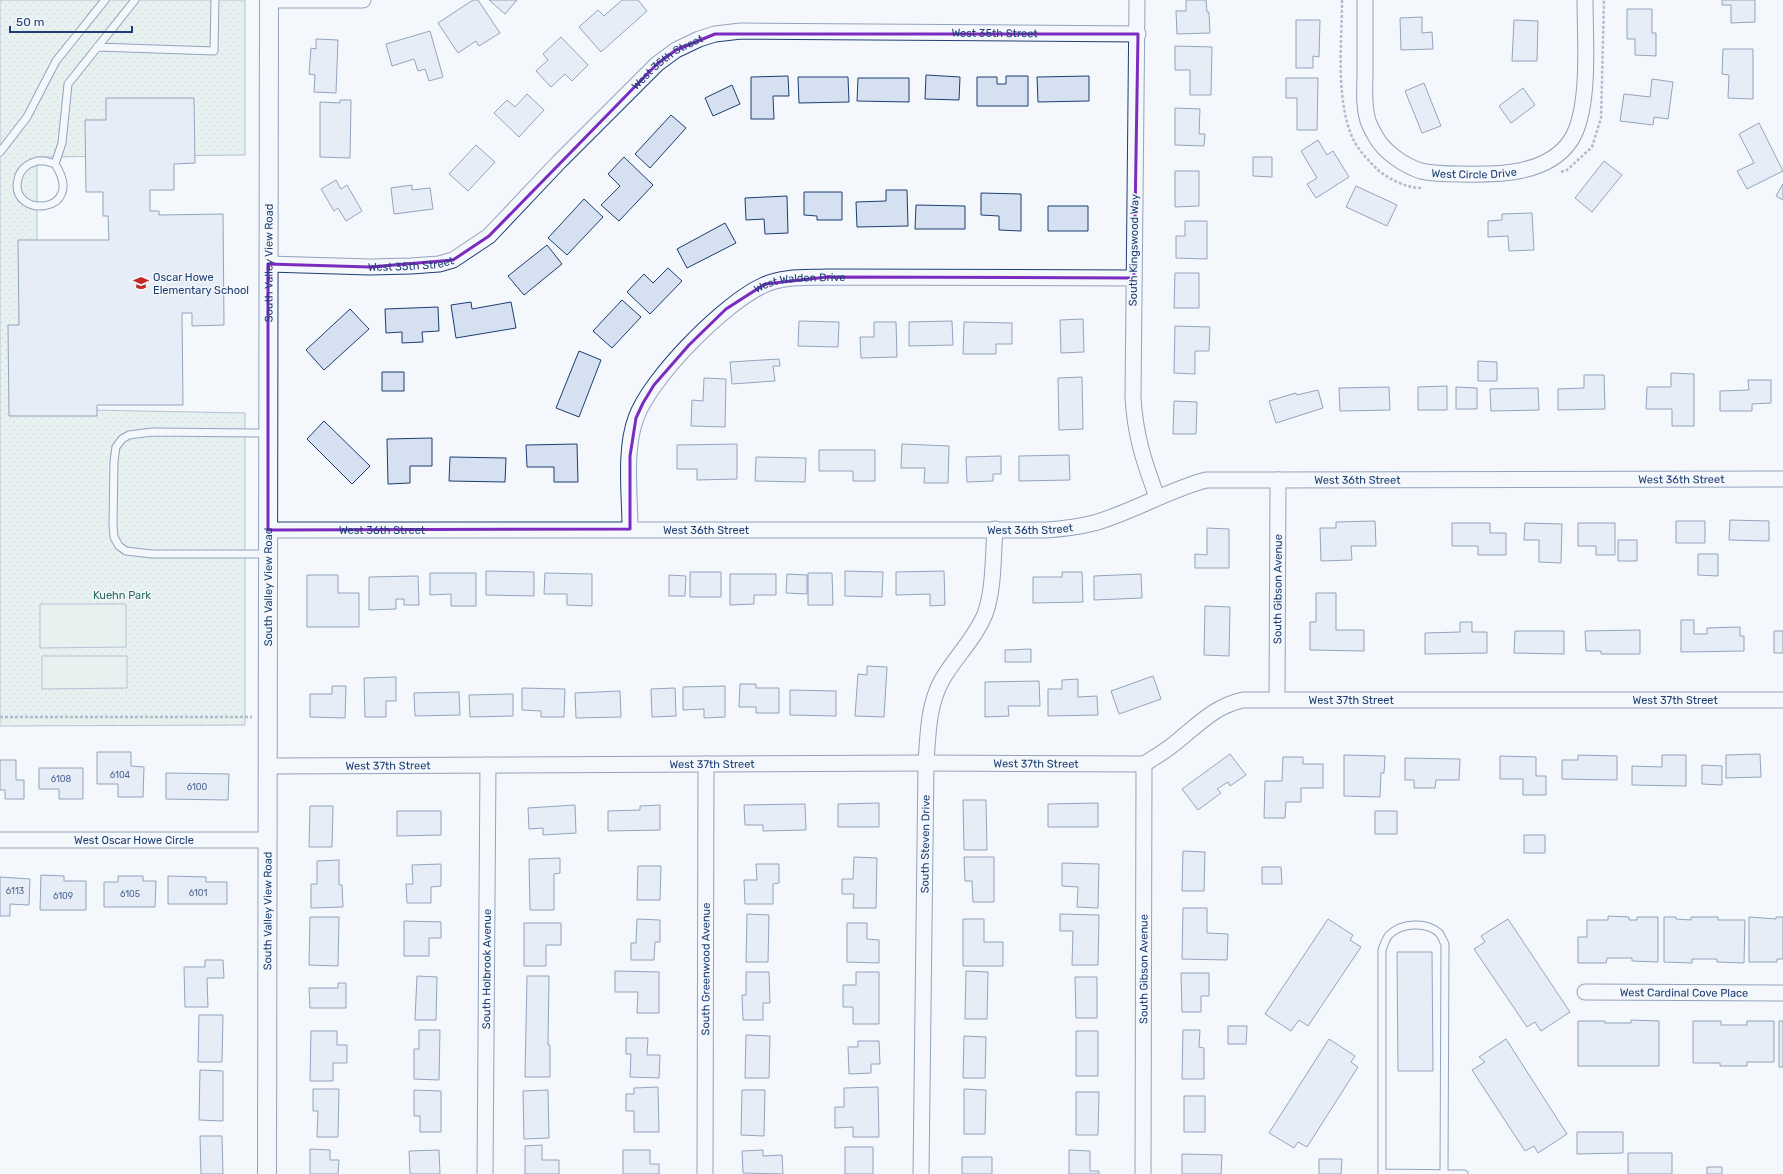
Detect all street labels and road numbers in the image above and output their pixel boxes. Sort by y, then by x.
street label: West 35th Street [951,26,1038,40]
street label: West 35th Street [629,32,705,92]
street label: West Circle Drive [1431,165,1518,181]
street label: South Kingswood Way [1127,194,1141,306]
street label: South Valley View Road [262,204,275,322]
street label: West 35th Street [368,253,456,274]
street label: West Walden Drive [751,270,846,296]
street label: West 36th Street [1314,473,1401,486]
street label: West 36th Street [1638,473,1725,486]
street label: West 36th Street [987,521,1075,537]
street label: West 36th Street [339,524,426,537]
street label: West 36th Street [663,524,750,537]
street label: South Valley View Road [261,528,275,646]
street label: South Gibson Avenue [1271,534,1284,644]
street label: West 37th Street [1309,694,1394,707]
street label: West 37th Street [1633,694,1718,707]
street label: West 37th Street [669,757,755,771]
street label: West 37th Street [993,757,1079,770]
street label: West 37th Street [345,759,431,772]
street label: South Steven Drive [918,795,932,893]
street label: West Oscar Howe Circle [74,834,194,847]
street label: South Valley View Road [261,852,274,970]
street label: South Greenwood Avenue [699,903,712,1035]
street label: South Holbrook Avenue [480,909,493,1029]
street label: South Gibson Avenue [1137,914,1150,1024]
street label: West Cardinal Cove Place [1620,986,1748,999]

